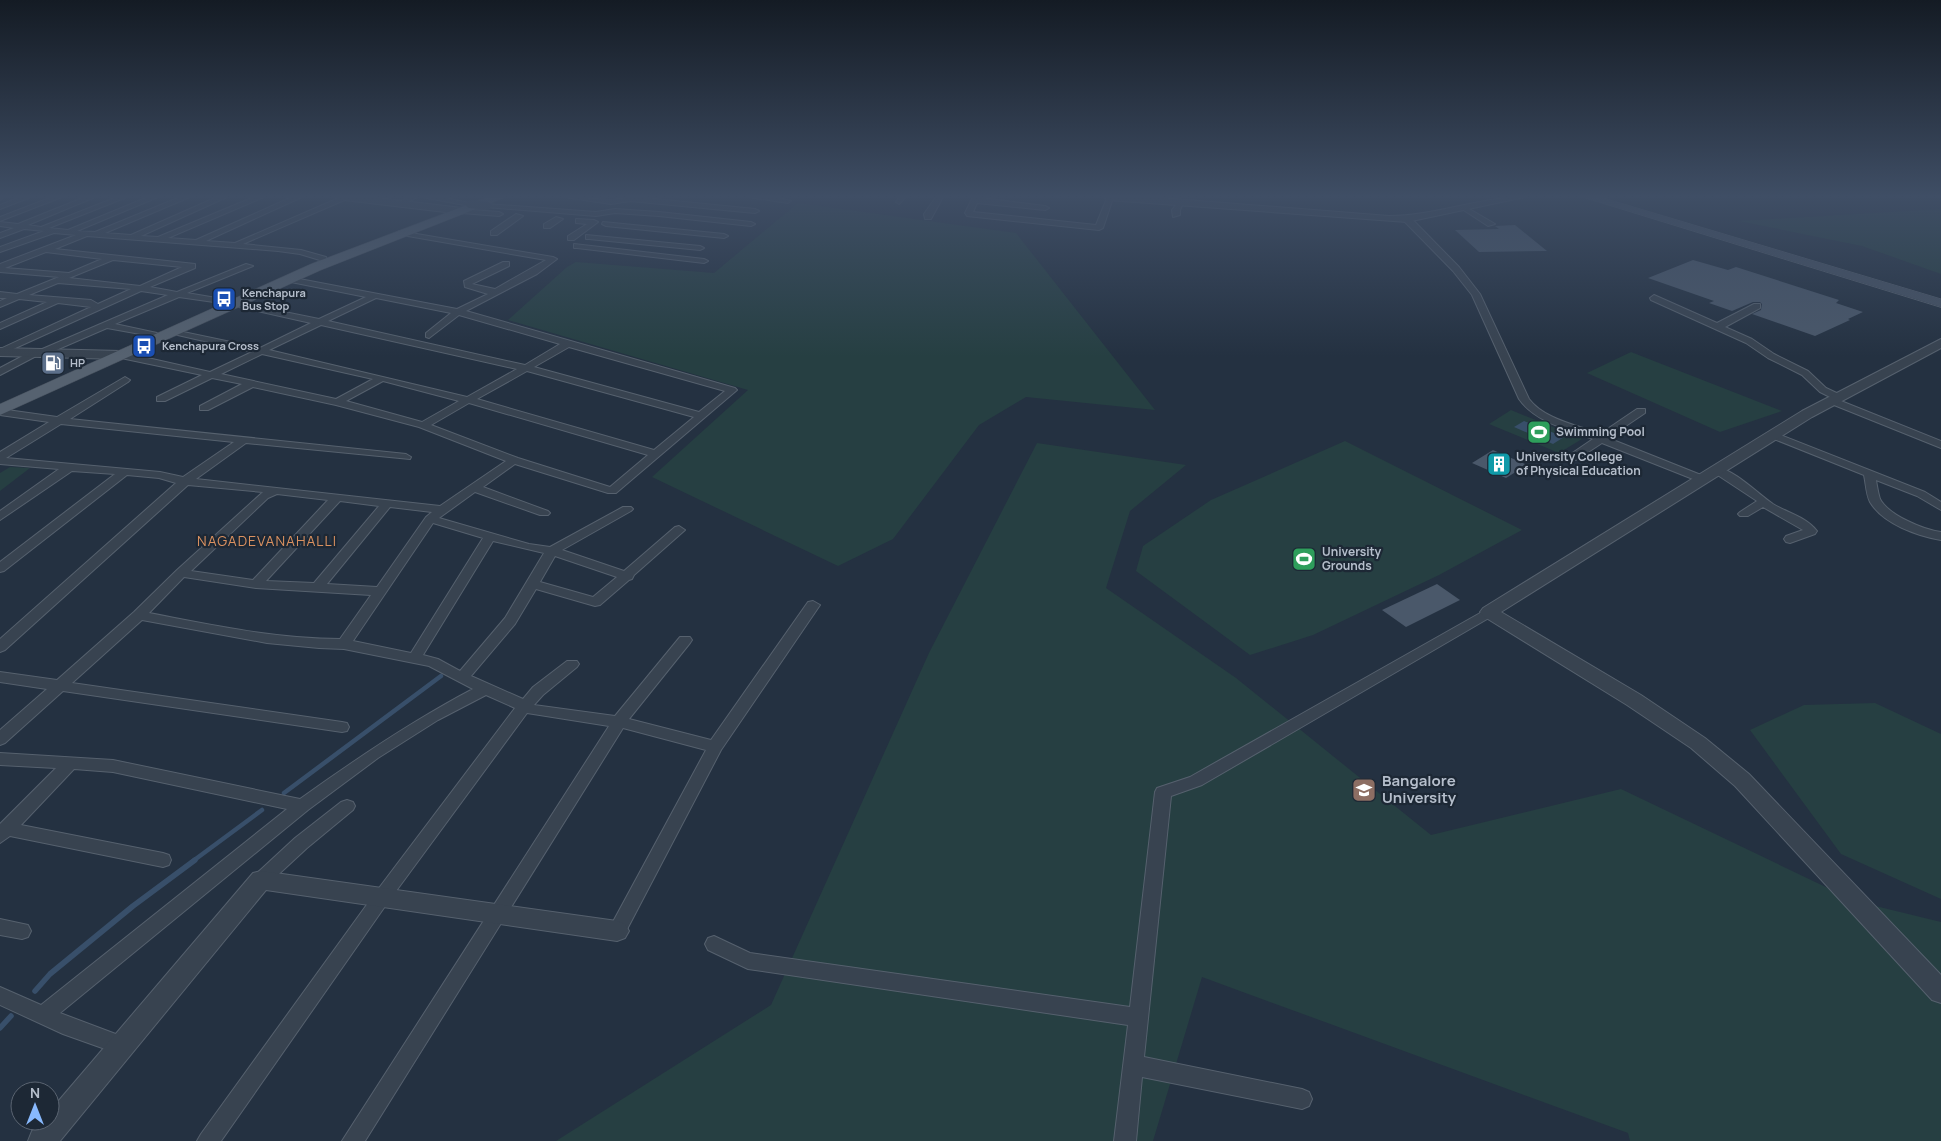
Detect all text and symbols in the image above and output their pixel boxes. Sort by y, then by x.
place label: Kenchapura Bus Stop [242,285,306,313]
bus stop icon: Kenchapura Bus Stop [211,286,237,312]
bus stop icon: Kenchapura Cross [131,333,157,359]
place label: Kenchapura Cross [162,338,259,353]
fuel station icon: HP [40,350,66,376]
place label: HP [70,355,85,370]
sports icon: Swimming Pool [1526,419,1552,445]
place label: Swimming Pool [1556,423,1645,440]
place label: University College of Physical Education [1516,448,1641,479]
building icon: University College of Physical Education [1486,451,1512,477]
district label: NAGADEVANAHALLI [197,531,337,550]
place label: University Grounds [1322,543,1382,574]
sports icon: University Grounds [1291,546,1317,572]
place label: Bangalore University [1382,770,1457,808]
school or university icon: Bangalore University [1351,777,1377,803]
north arrow [10,1081,60,1131]
text: N [30,1083,40,1102]

